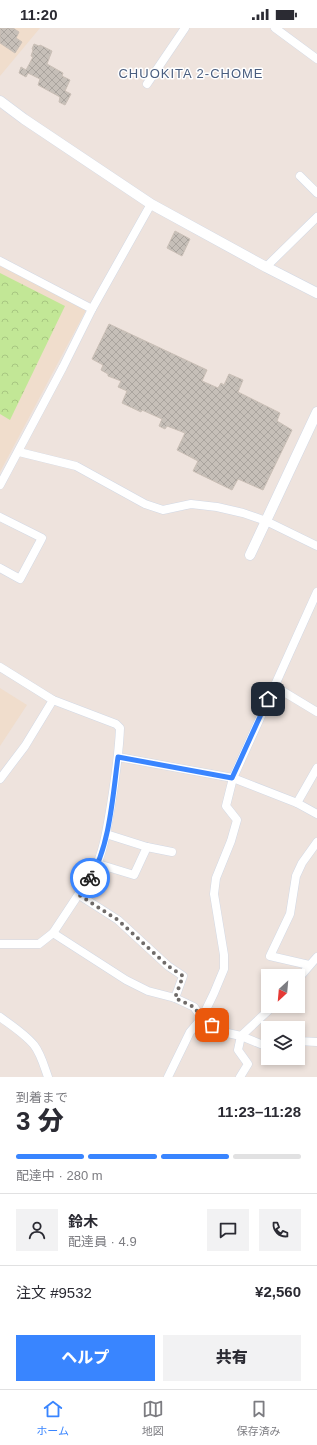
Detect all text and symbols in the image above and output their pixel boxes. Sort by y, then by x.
text: 11:20 [20,6,58,23]
district label: CHUOKITA 2-CHOME [118,66,264,81]
pin [251,682,285,716]
icon: home [257,688,279,710]
courier [70,858,110,898]
icon: bike [79,867,101,889]
north arrow [261,969,305,1013]
map controls [261,969,305,1065]
pin [195,1008,229,1042]
icon: bag [201,1014,223,1036]
button: layers [261,1021,305,1065]
text: 到着まで [16,1090,68,1105]
text: 11:23–11:28 [218,1103,301,1120]
text: 3 分 [16,1106,64,1136]
text: 配達中 · 280 m [16,1168,103,1183]
button: person [16,1209,58,1251]
button: chat [207,1209,249,1251]
button: phone [259,1209,301,1251]
text: 鈴木 [68,1213,98,1230]
text: 配達員 · 4.9 [68,1234,137,1249]
text: ¥2,560 [255,1283,301,1300]
text: 注文 #9532 [16,1284,92,1301]
button: ヘルプ [16,1335,155,1381]
button: 共有 [163,1335,301,1381]
tab: ホーム [36,1398,69,1438]
tab: 地図 [142,1398,164,1438]
tab: 保存済み [237,1398,281,1438]

